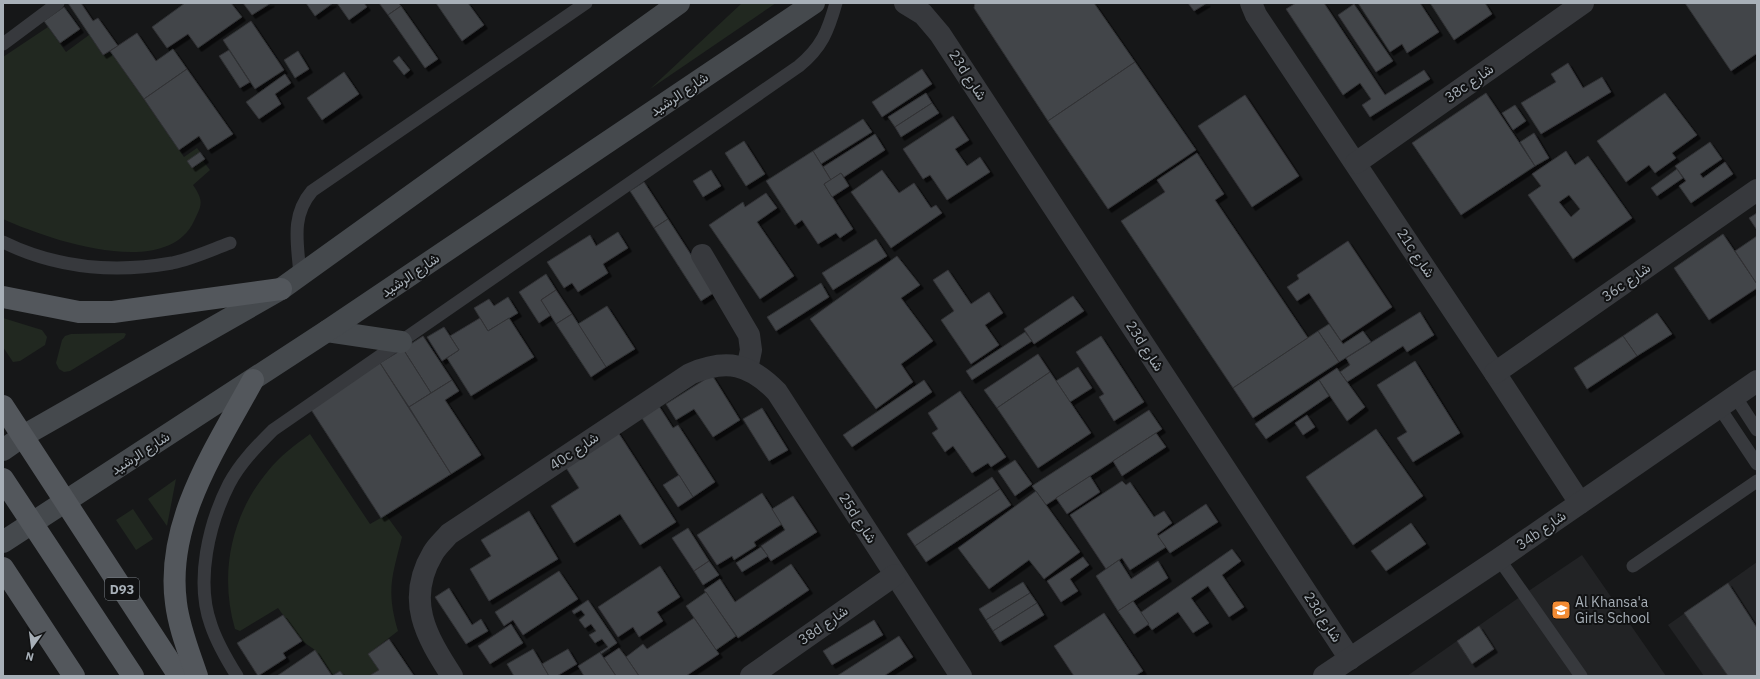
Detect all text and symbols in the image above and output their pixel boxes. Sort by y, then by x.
street label: 23d شارع [943,46,991,105]
street label: 38c شارع [1441,60,1498,108]
street label: شارع الرشيد [646,68,713,122]
street label: 21c شارع [1391,225,1439,282]
street label: شارع الرشيد [377,249,444,303]
street label: 36c شارع [1598,259,1655,307]
street label: 23d شارع [1120,317,1168,376]
street label: شارع الرشيد [107,427,174,480]
street label: 40c شارع [546,428,603,476]
street label: 25d شارع [833,489,881,548]
street label: 34b شارع [1513,506,1570,555]
road number: D93 [105,578,139,600]
street label: 23d شارع [1298,588,1346,647]
place label: Al Khansa'a Girls School [1575,593,1650,627]
school or university icon: Al Khansa'a Girls School [1550,599,1572,621]
street label: 38d شارع [795,601,852,650]
north arrow [12,627,52,667]
text: N [24,649,35,664]

